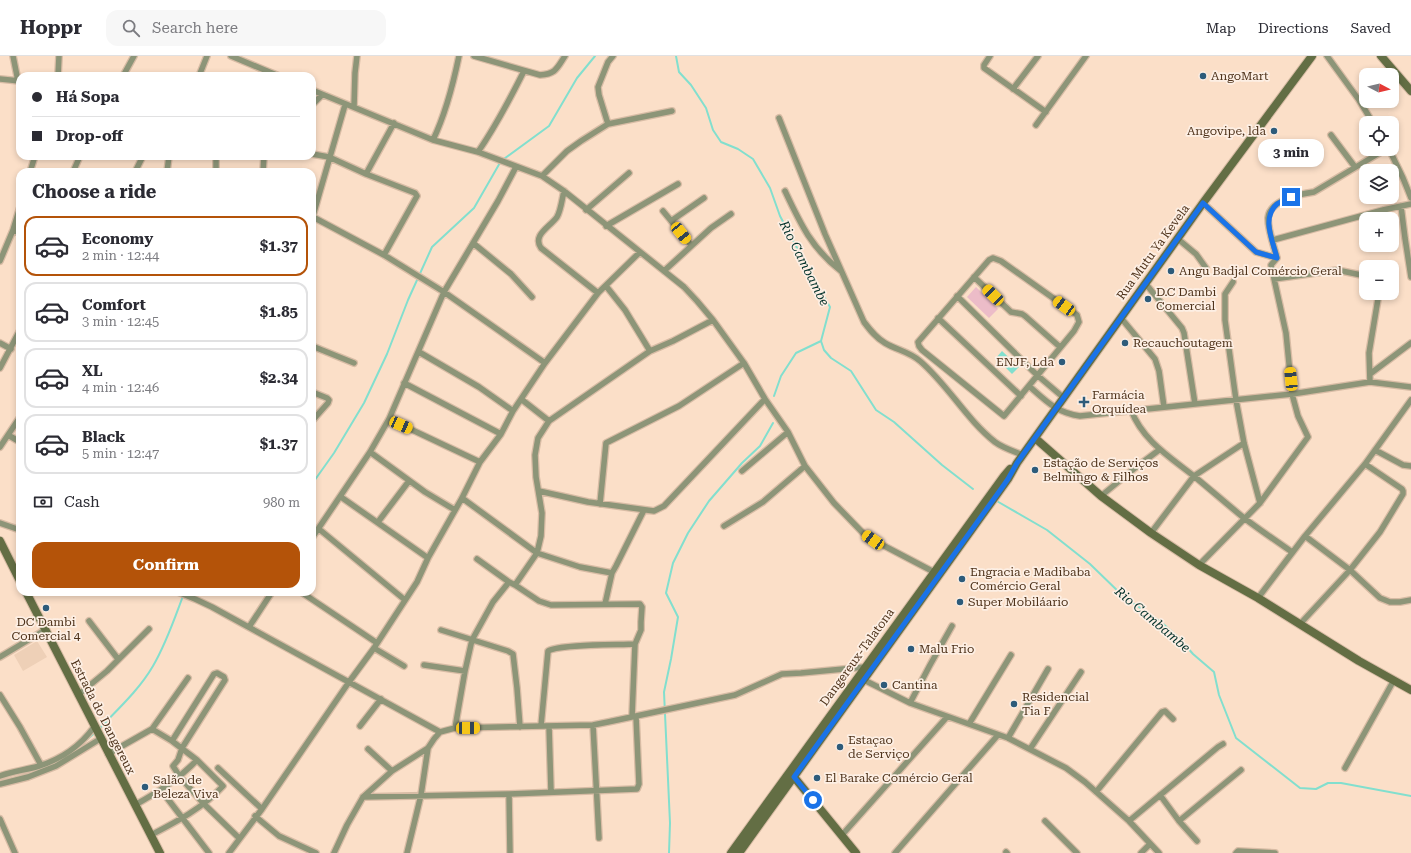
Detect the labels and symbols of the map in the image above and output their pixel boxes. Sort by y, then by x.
north arrow [1359,68,1399,108]
place label: AngoMart [1211,69,1269,83]
marker: AngoMart [1198,71,1208,81]
place label: Angovipe, lda [1187,124,1266,138]
marker: Angovipe, lda [1269,126,1279,136]
callout: 3 min [1258,139,1324,167]
route end [1282,188,1300,206]
street label: Rua Mutu Ya Kevela [1114,201,1193,302]
water label: Rio Cambambe [776,217,833,309]
car [669,220,693,246]
place label: Angu Badjal Comércio Geral [1179,264,1342,278]
marker: Angu Badjal Comércio Geral [1166,266,1176,276]
car [980,282,1006,308]
place label: D.C Dambi Comercial [1156,285,1217,313]
car [1051,294,1077,318]
marker: D.C Dambi Comercial [1143,294,1153,304]
place label: Recauchoutagem [1133,336,1233,350]
marker: Recauchoutagem [1120,338,1130,348]
place label: ENJF, Lda [996,355,1054,369]
marker: ENJF, Lda [1057,357,1067,367]
car [1284,366,1298,392]
place label: Farmácia Orquídea [1092,388,1147,416]
marker: Farmácia Orquídea [1079,397,1089,407]
car [388,415,414,435]
place label: Estação de Serviços Belmingo & Filhos [1043,456,1158,484]
marker: Estação de Serviços Belmingo & Filhos [1030,465,1040,475]
car [860,528,886,552]
place label: Engracia e Madibaba Comércio Geral [970,565,1091,593]
marker: Engracia e Madibaba Comércio Geral [957,574,967,584]
water label: Rio Cambambe [1111,583,1194,655]
place label: Super Mobiláario [968,595,1068,609]
marker: Super Mobiláario [955,597,965,607]
marker: DC Dambi Comercial 4 [41,603,51,613]
street label: Dangereux-Talatona [817,605,897,708]
place label: DC Dambi Comercial 4 [12,615,81,643]
place label: Malu Frio [919,642,974,656]
marker: Malu Frio [906,644,916,654]
street label: Estrada do Dangereux [68,657,138,777]
place label: Cantina [892,678,938,692]
marker: Cantina [879,680,889,690]
place label: Residencial Tia F [1022,690,1089,718]
marker: Residencial Tia F [1009,699,1019,709]
car [456,722,480,734]
place label: Estaçao de Serviço [848,733,910,761]
marker: Estaçao de Serviço [835,742,845,752]
place label: El Barake Comércio Geral [825,771,973,785]
place label: Salão de Beleza Viva [153,773,219,801]
marker: El Barake Comércio Geral [812,773,822,783]
marker: Salão de Beleza Viva [140,782,150,792]
route start [804,791,822,809]

